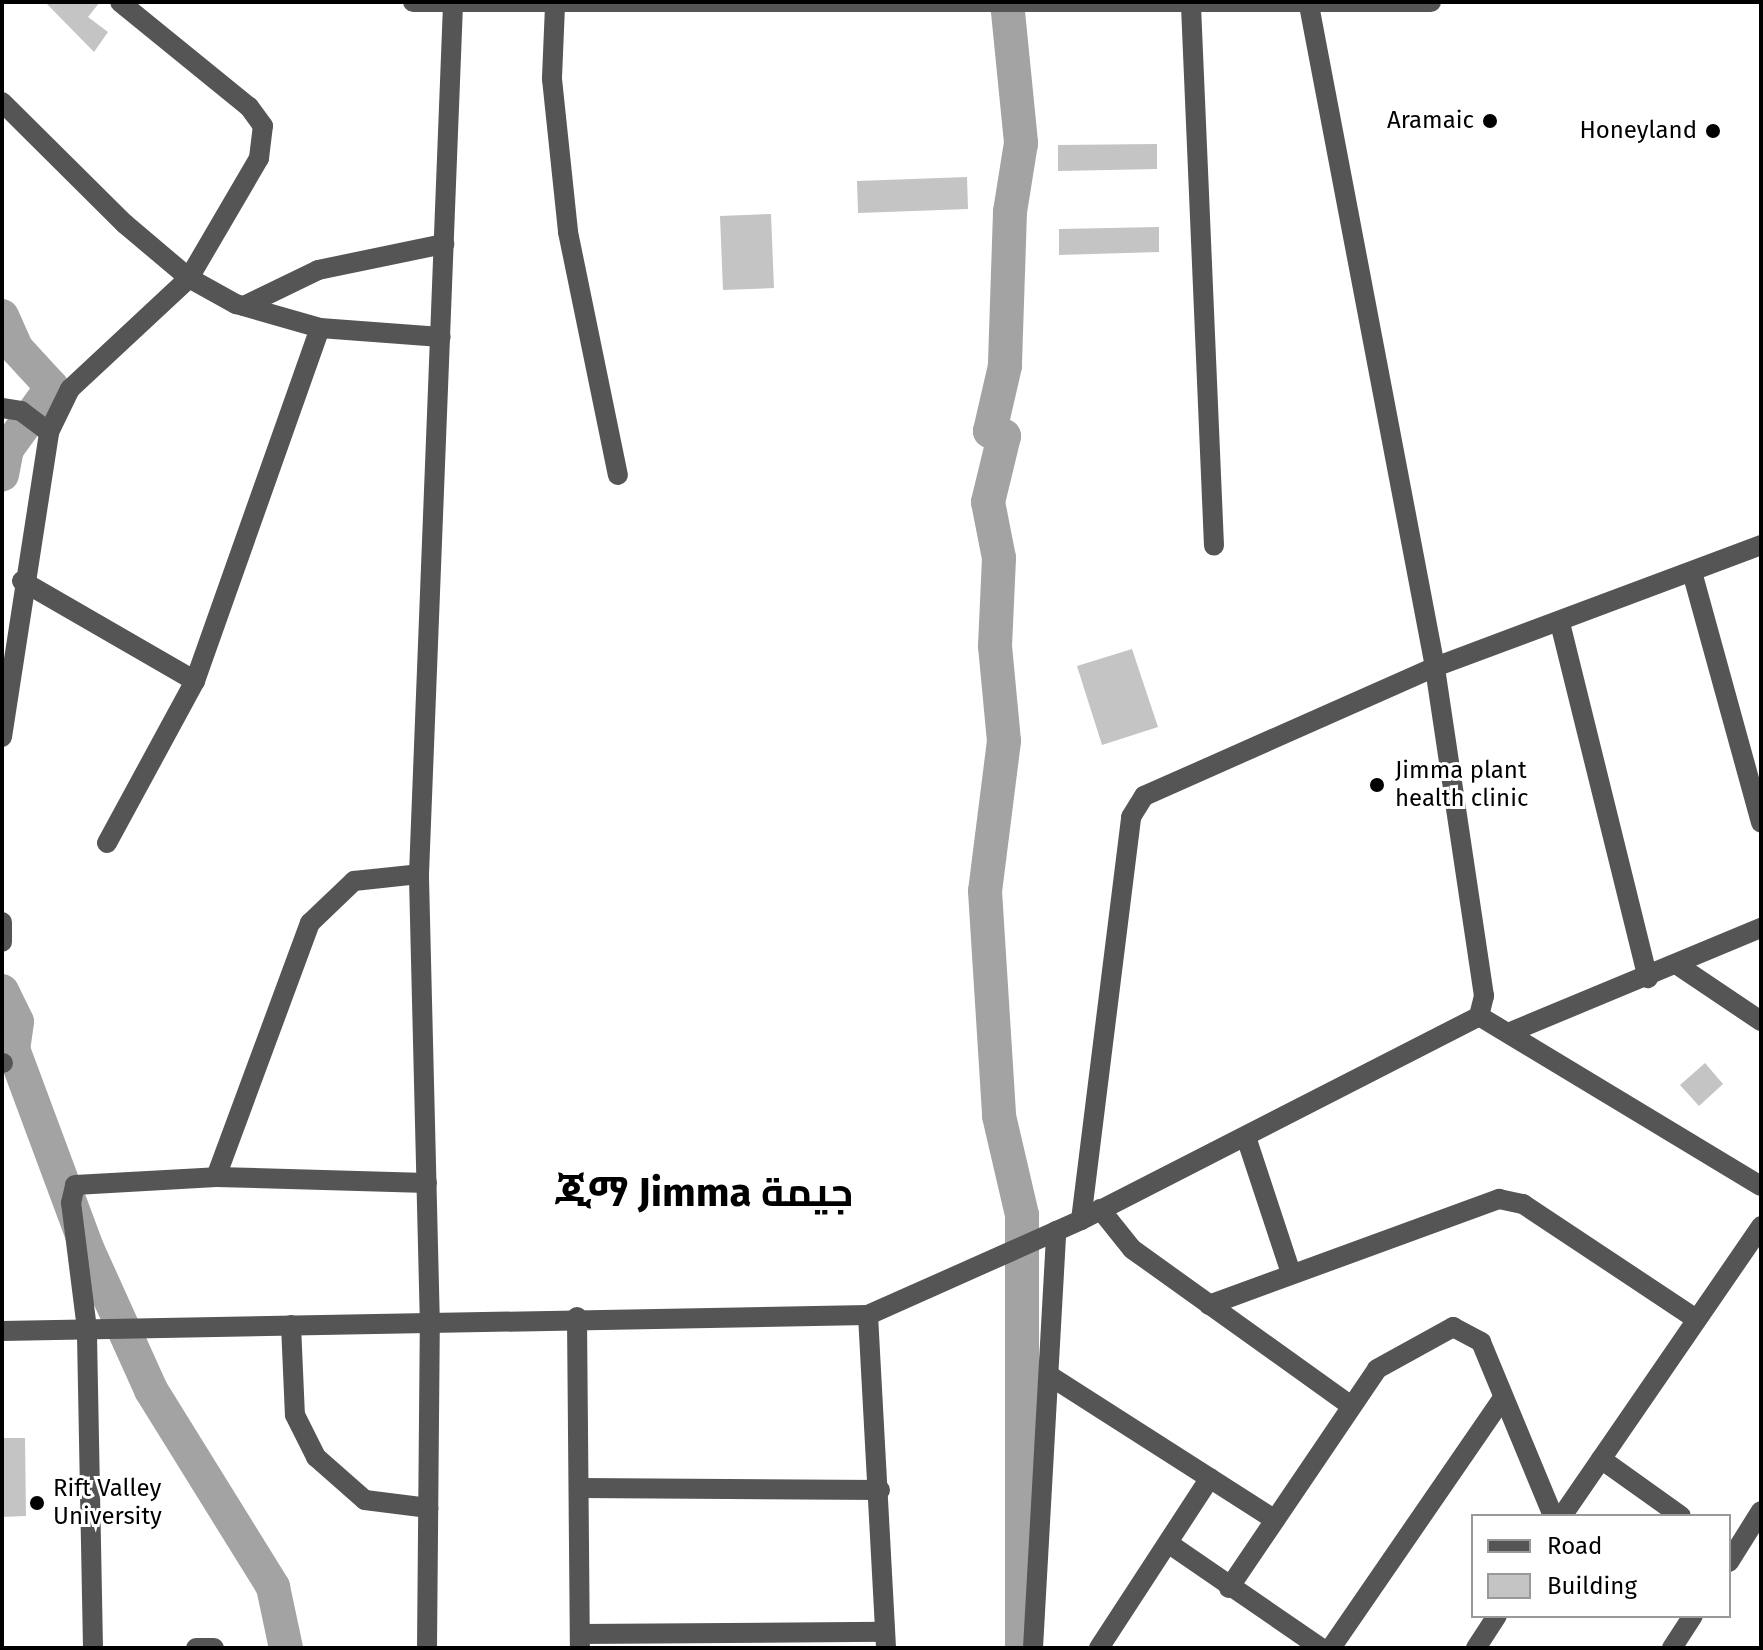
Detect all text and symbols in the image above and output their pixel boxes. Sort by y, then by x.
place label: Aramaic [1387,107,1474,135]
marker: Aramaic [1481,112,1499,130]
place label: Honeyland [1579,117,1697,145]
marker: Honeyland [1704,122,1722,140]
place label: Jimma plant health clinic [1395,757,1528,813]
marker: Jimma plant health clinic [1366,774,1388,796]
district label: ጂማ Jimma جيمة [555,1169,853,1217]
place label: Rift Valley University [53,1475,162,1531]
marker: Rift Valley University [28,1494,46,1512]
legend [1471,1514,1731,1618]
text: Road [1547,1532,1602,1560]
text: Building [1547,1572,1637,1600]

